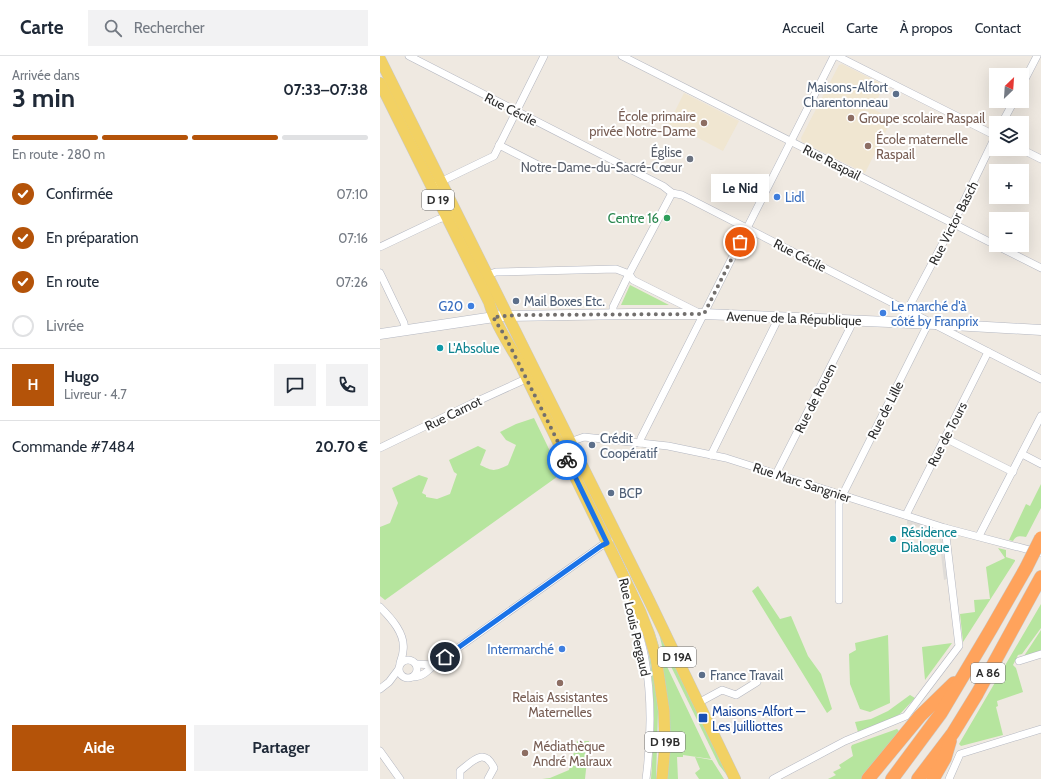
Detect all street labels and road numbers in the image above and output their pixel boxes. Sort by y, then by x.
street label: Rue Cécile [482,89,540,129]
street label: Rue Raspail [800,141,864,183]
street label: Rue Victor Basch [925,178,981,268]
road number: D 19 [422,190,454,210]
street label: Rue Cécile [771,235,829,275]
street label: Avenue de la République [726,308,862,328]
street label: Rue de Rouen [791,360,839,436]
street label: Rue de Lille [864,378,907,442]
street label: Rue Carnot [422,392,485,434]
street label: Rue de Tours [924,399,970,469]
street label: Rue Marc Sangnier [751,459,854,506]
street label: Rue Louis Pergaud [616,576,654,678]
road number: D 19A [658,647,696,667]
road number: A 86 [971,663,1005,683]
road number: D 19B [645,732,685,752]

